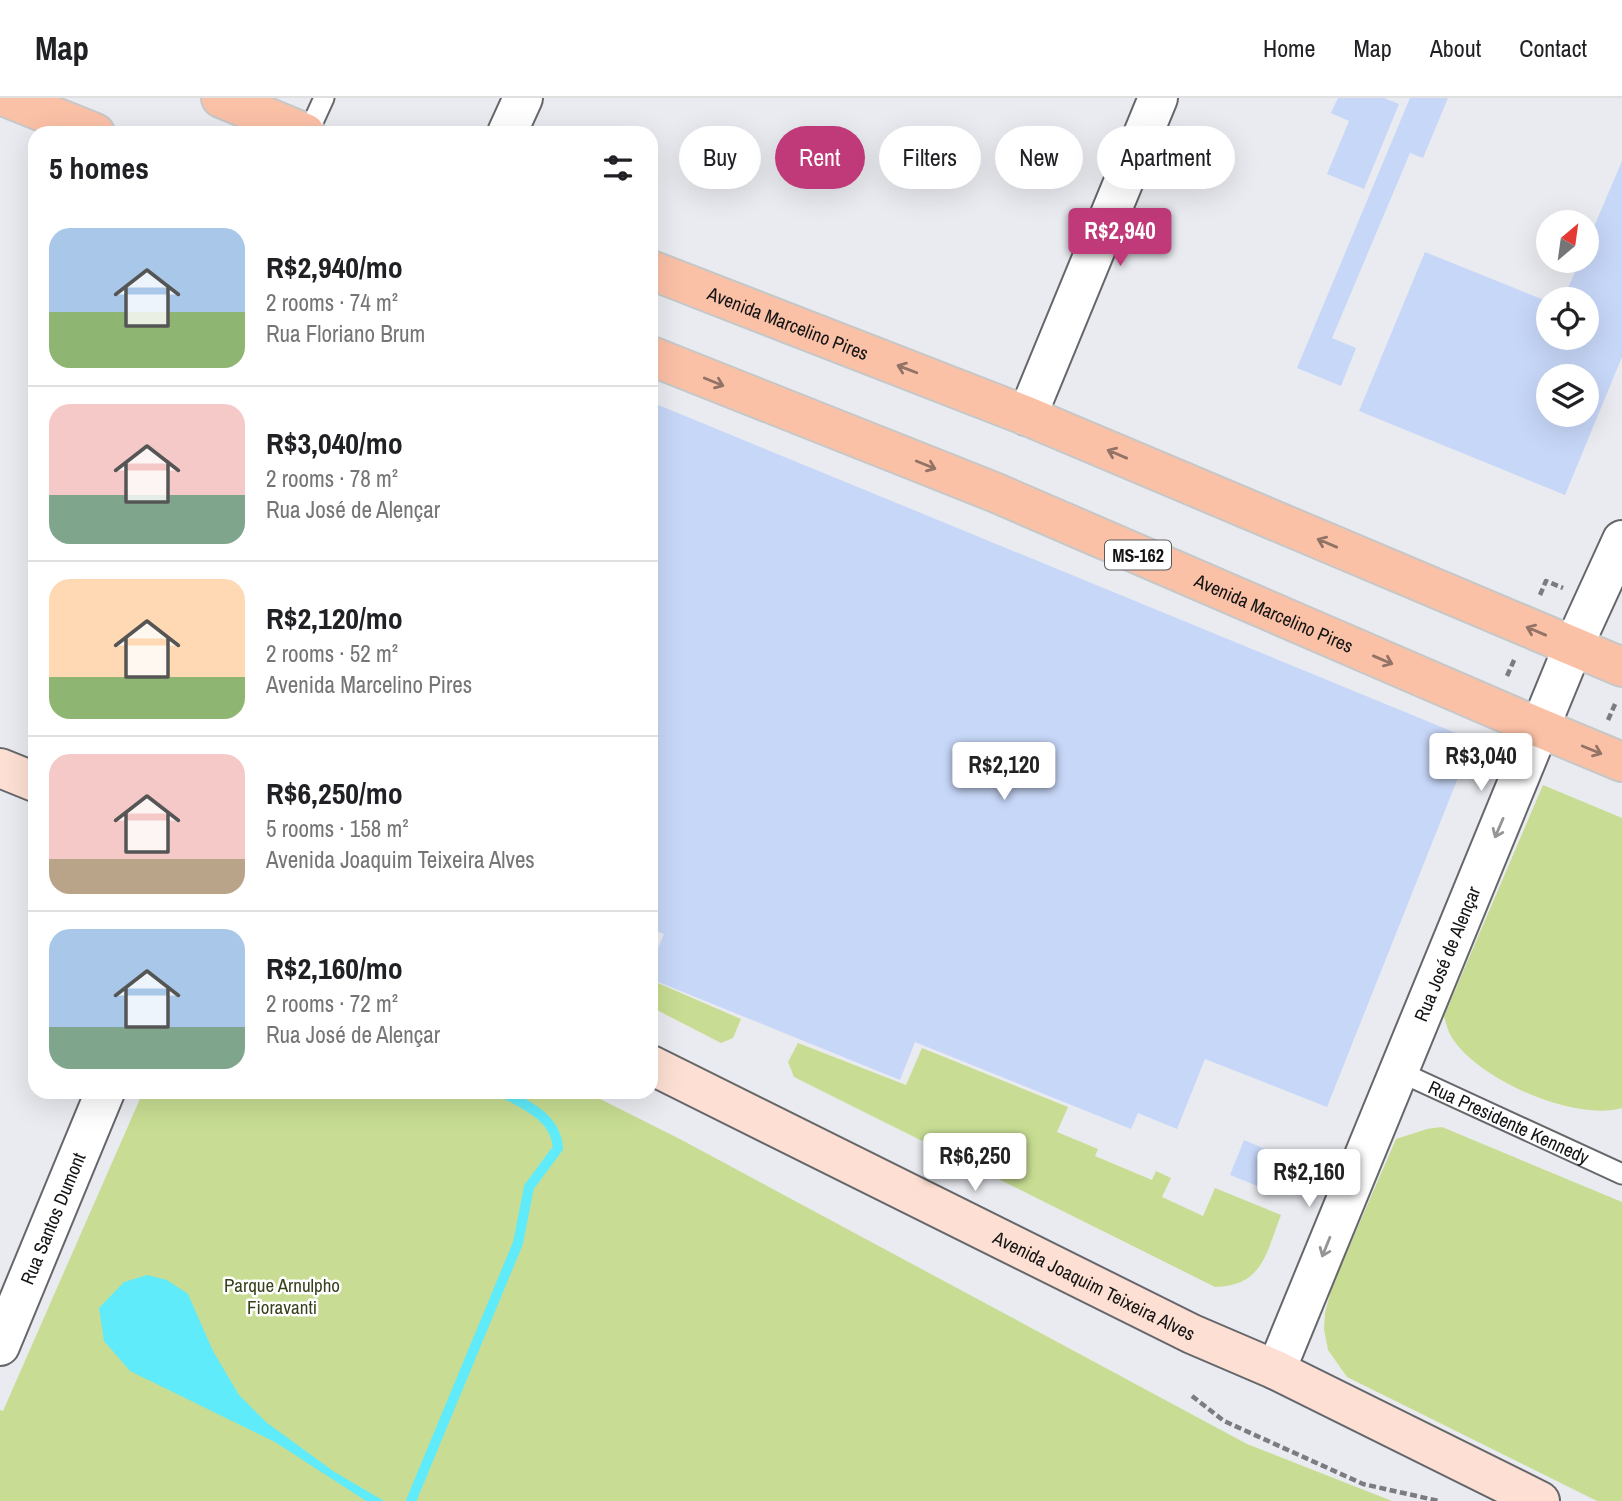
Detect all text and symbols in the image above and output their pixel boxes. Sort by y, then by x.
text: Map [35,26,89,70]
text: Home [1263,32,1315,64]
text: Map [1353,32,1392,64]
text: About [1430,32,1481,64]
text: Contact [1519,32,1587,64]
chip: Buy [679,126,761,189]
chip: Rent [775,126,865,189]
chip: Filters [879,126,981,189]
chip: New [995,126,1083,189]
chip: Apartment [1097,126,1235,189]
text: 5 homes [49,148,149,188]
icon: filters [599,149,637,187]
pin: R$2,940 [1055,208,1185,268]
north arrow [1536,210,1600,273]
map controls [1536,210,1599,427]
text: R$2,940 [1084,215,1156,246]
text: R$2,940/mo [266,247,403,287]
icon: home [105,256,189,340]
street label: Avenida Marcelino Pires [703,280,872,366]
text: 2 rooms · 74 m² [266,287,398,318]
button: locate [1536,287,1599,350]
text: Rua Floriano Brum [266,318,425,349]
one-way arrow [896,361,918,374]
button: layers [1536,364,1599,427]
one-way arrow [703,376,725,389]
text: R$3,040/mo [266,423,403,463]
icon: home [105,432,189,516]
one-way arrow [1107,447,1129,460]
one-way arrow [915,460,936,473]
text: 2 rooms · 78 m² [266,463,398,494]
text: Rua José de Alençar [266,494,440,525]
one-way arrow [1317,536,1338,549]
road number: MS-162 [1105,541,1171,570]
street label: Avenida Marcelino Pires [1190,567,1358,659]
text: R$2,120/mo [266,598,403,638]
icon: home [105,607,189,691]
one-way arrow [1526,624,1548,637]
text: 2 rooms · 52 m² [266,638,398,669]
one-way arrow [1372,655,1393,668]
text: Avenida Marcelino Pires [266,669,472,700]
pin: R$3,040 [1416,734,1546,793]
text: R$3,040 [1445,740,1517,771]
pin: R$2,120 [939,742,1069,802]
one-way arrow [1581,744,1603,757]
text: R$2,120 [968,749,1040,780]
text: R$6,250/mo [266,773,403,813]
icon: home [105,782,189,866]
text: 5 rooms · 158 m² [266,813,409,844]
one-way arrow [1492,817,1505,838]
text: Avenida Joaquim Teixeira Alves [266,844,535,875]
street label: Rua José de Alençar [1408,881,1487,1025]
text: R$2,160/mo [266,948,403,988]
icon: home [105,957,189,1041]
text: 2 rooms · 72 m² [266,988,398,1019]
text: Rua José de Alençar [266,1019,440,1050]
street label: Rua Presidente Kennedy [1424,1074,1594,1170]
pin: R$6,250 [910,1134,1040,1193]
text: R$6,250 [939,1140,1011,1171]
street label: Rua Santos Dumont [14,1148,92,1288]
pin: R$2,160 [1244,1150,1374,1209]
text: R$2,160 [1273,1156,1345,1187]
street label: Avenida Joaquim Teixeira Alves [988,1224,1200,1347]
one-way arrow [1319,1236,1332,1258]
park label: Parque Arnulpho Fioravanti [224,1272,340,1320]

